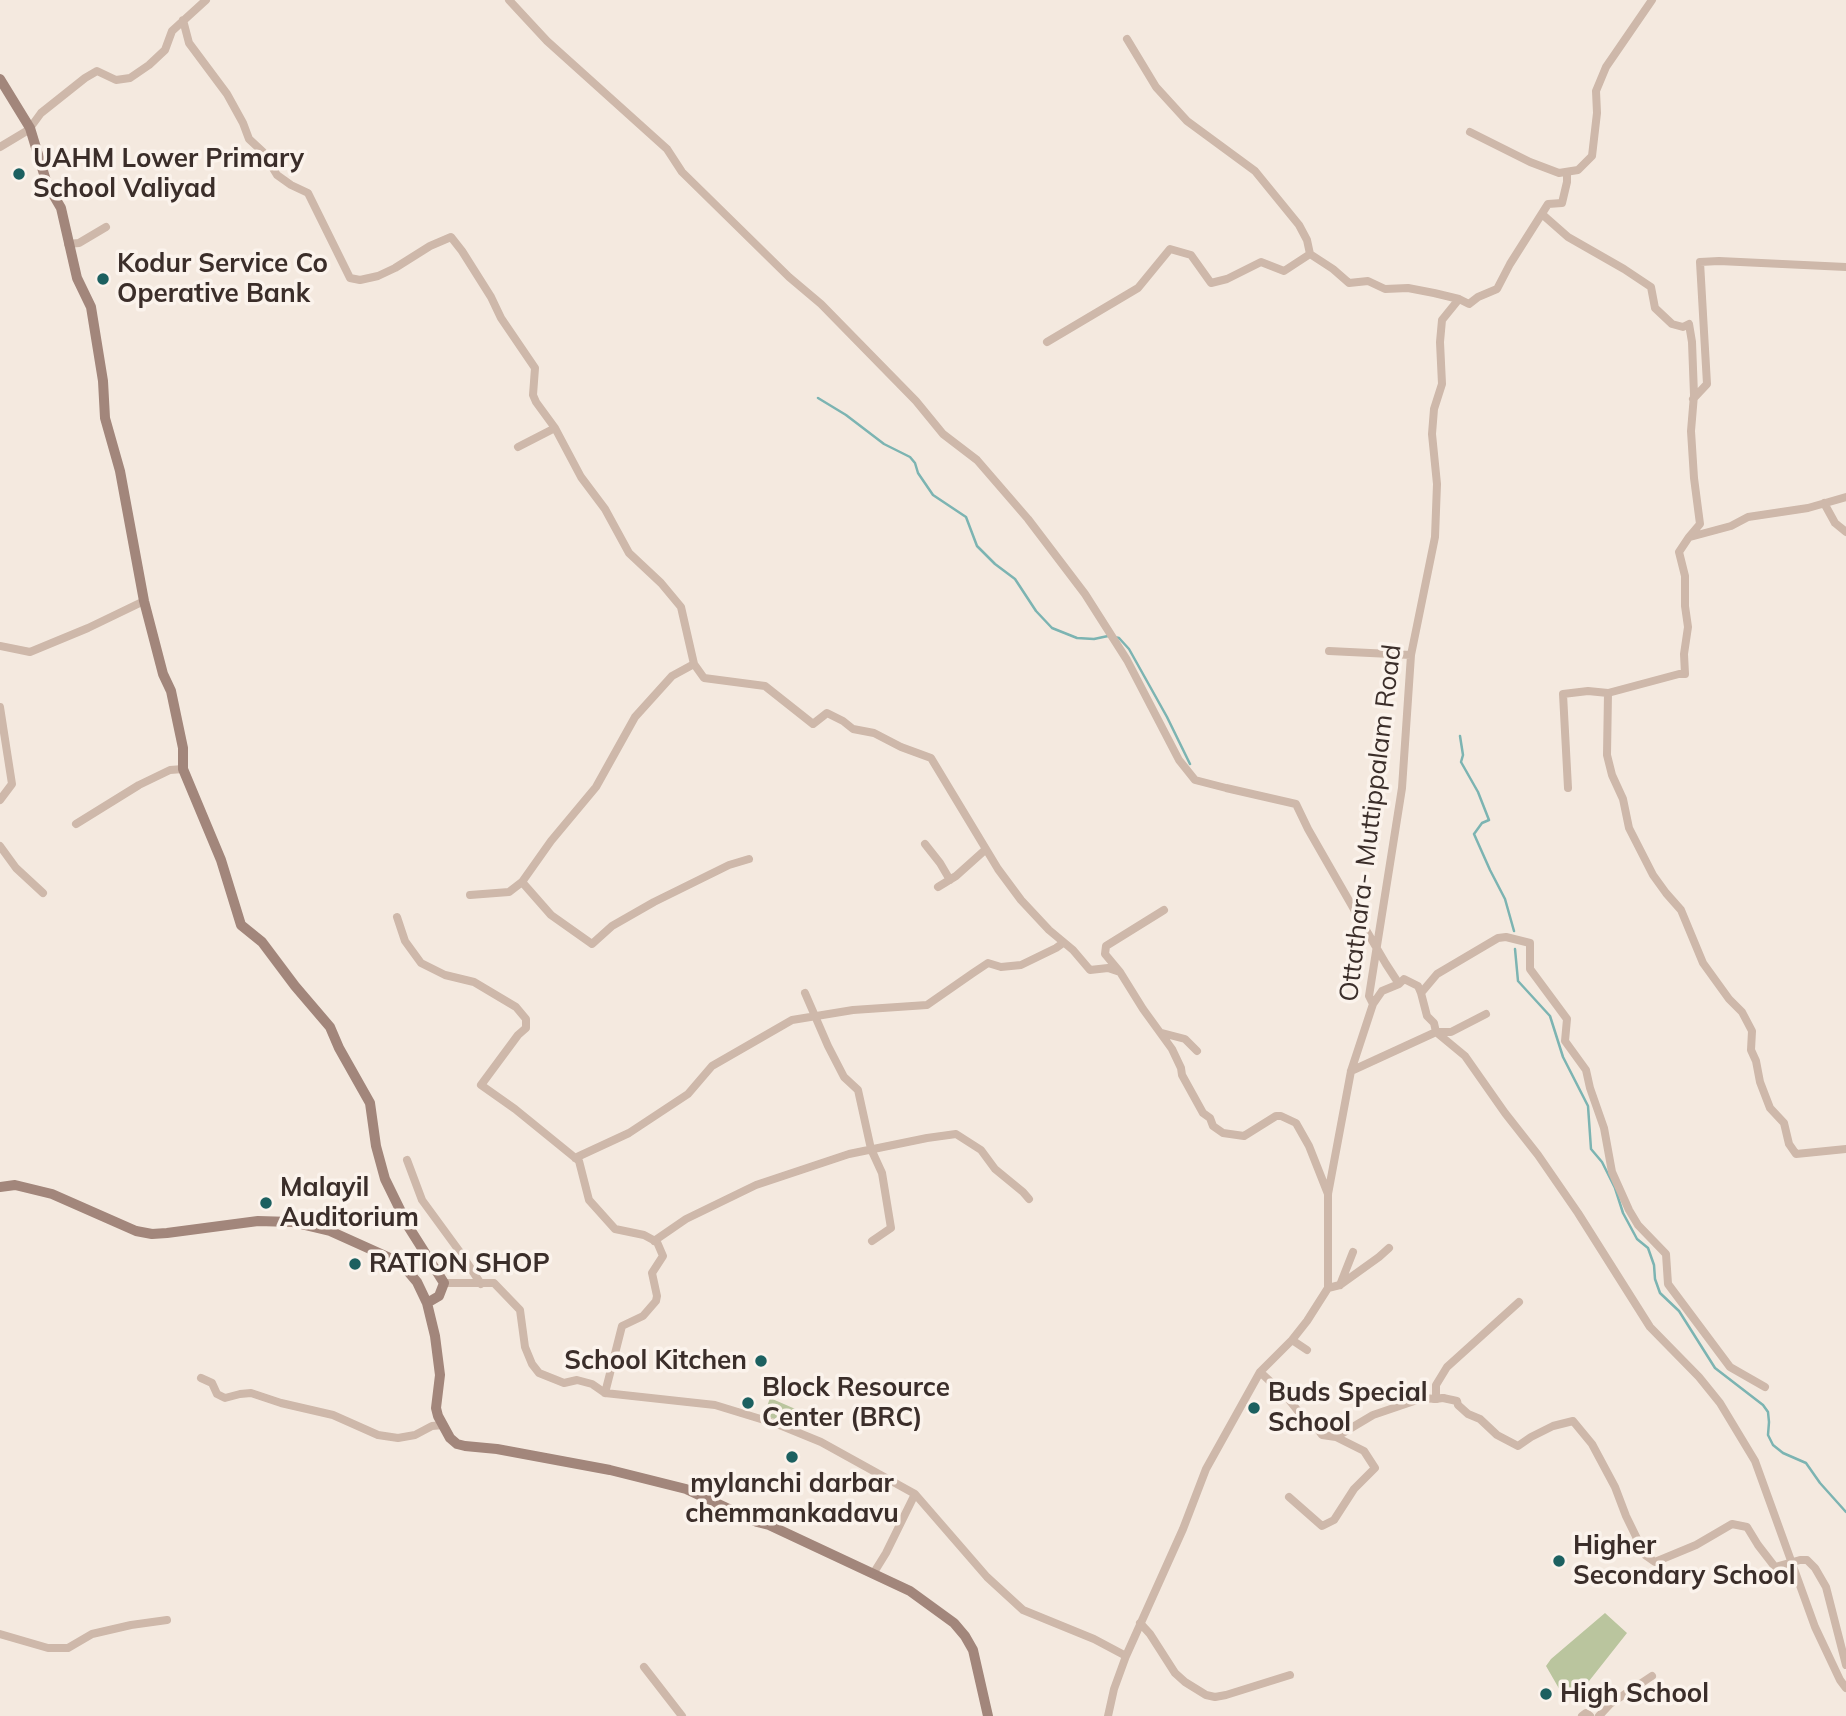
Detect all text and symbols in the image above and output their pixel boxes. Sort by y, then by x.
place label: UAHM Lower Primary School Valiyad [33,143,304,204]
marker: UAHM Lower Primary School Valiyad [11,166,27,182]
place label: Kodur Service Co Operative Bank [117,248,328,310]
marker: Kodur Service Co Operative Bank [95,271,111,287]
street label: Ottathara- Muttippalam Road [1334,643,1408,1003]
place label: Malayil Auditorium [280,1172,419,1234]
marker: Malayil Auditorium [258,1195,274,1211]
place label: RATION SHOP [369,1248,550,1280]
marker: RATION SHOP [347,1256,363,1272]
place label: School Kitchen [564,1345,747,1377]
marker: School Kitchen [753,1353,769,1369]
place label: Block Resource Center (BRC) [762,1372,950,1434]
place label: Buds Special School [1268,1377,1428,1438]
marker: Block Resource Center (BRC) [740,1395,756,1411]
marker: Buds Special School [1246,1400,1262,1416]
marker: mylanchi darbar chemmankadavu [784,1449,800,1465]
place label: mylanchi darbar chemmankadavu [685,1468,899,1530]
place label: Higher Secondary School [1573,1530,1796,1592]
marker: Higher Secondary School [1551,1553,1567,1569]
place label: High School [1560,1678,1709,1710]
marker: High School [1538,1686,1554,1702]

